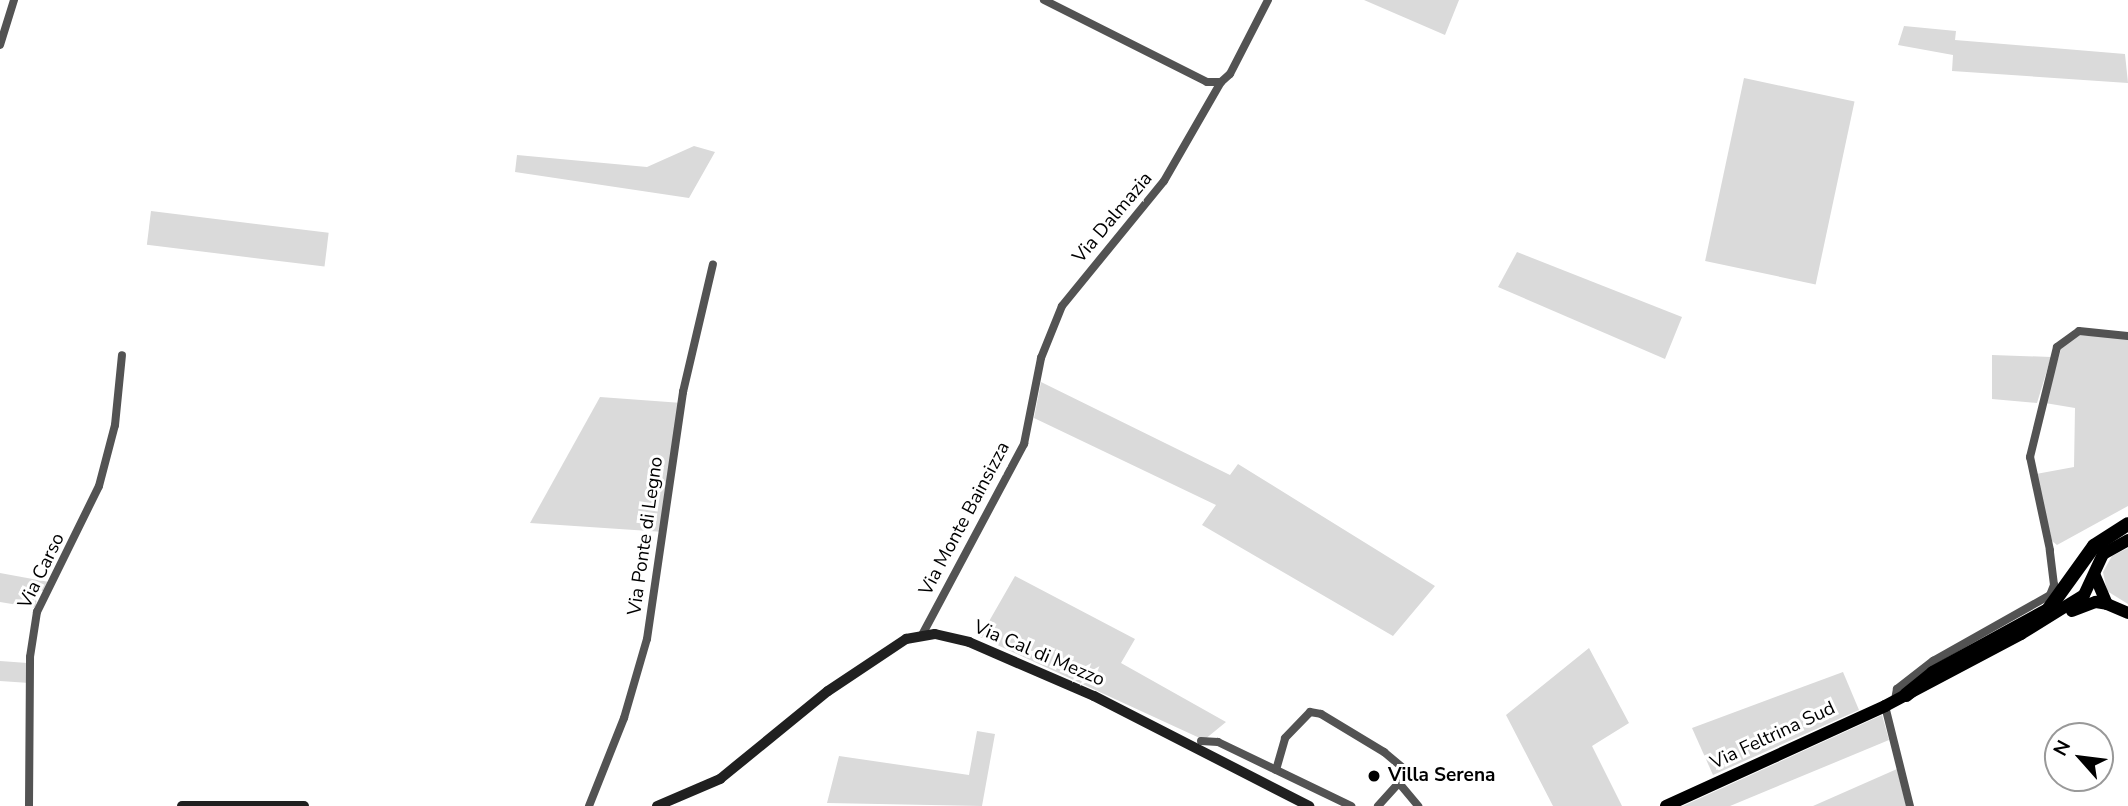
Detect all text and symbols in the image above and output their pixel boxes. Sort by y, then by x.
street label: Via Dalmazia [1068,168,1158,268]
street label: Via Monte Bainsizza [915,438,1015,600]
street label: Via Ponte di Legno [624,455,668,617]
street label: Via Carso [14,529,70,613]
street label: Via Cal di Mezzo [970,616,1108,692]
street label: Via Feltrina Sud [1707,697,1839,775]
north arrow [2044,722,2114,792]
text: N [2047,736,2077,760]
place label: Villa Serena [1388,765,1495,787]
marker: Villa Serena [1366,768,1382,784]

